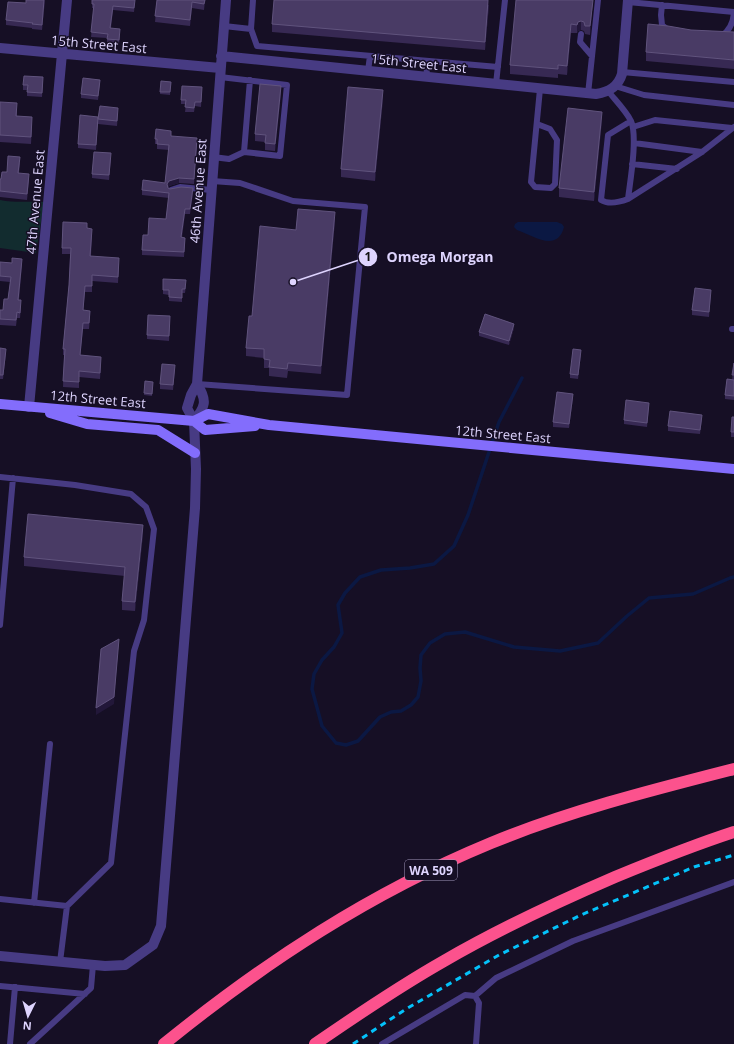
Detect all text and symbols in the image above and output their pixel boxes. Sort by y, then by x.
street label: 15th Street East [50,31,148,57]
street label: 15th Street East [370,49,468,77]
street label: 46th Avenue East [185,138,211,244]
street label: 47th Avenue East [21,149,49,255]
callout: Omega Morgan [358,244,501,270]
text: Omega Morgan [387,247,493,266]
text: 1 [365,248,371,265]
street label: 12th Street East [49,386,147,412]
street label: 12th Street East [454,421,552,447]
road number: WA 509 [405,860,457,880]
north arrow [8,996,48,1036]
text: N [22,1019,32,1034]

